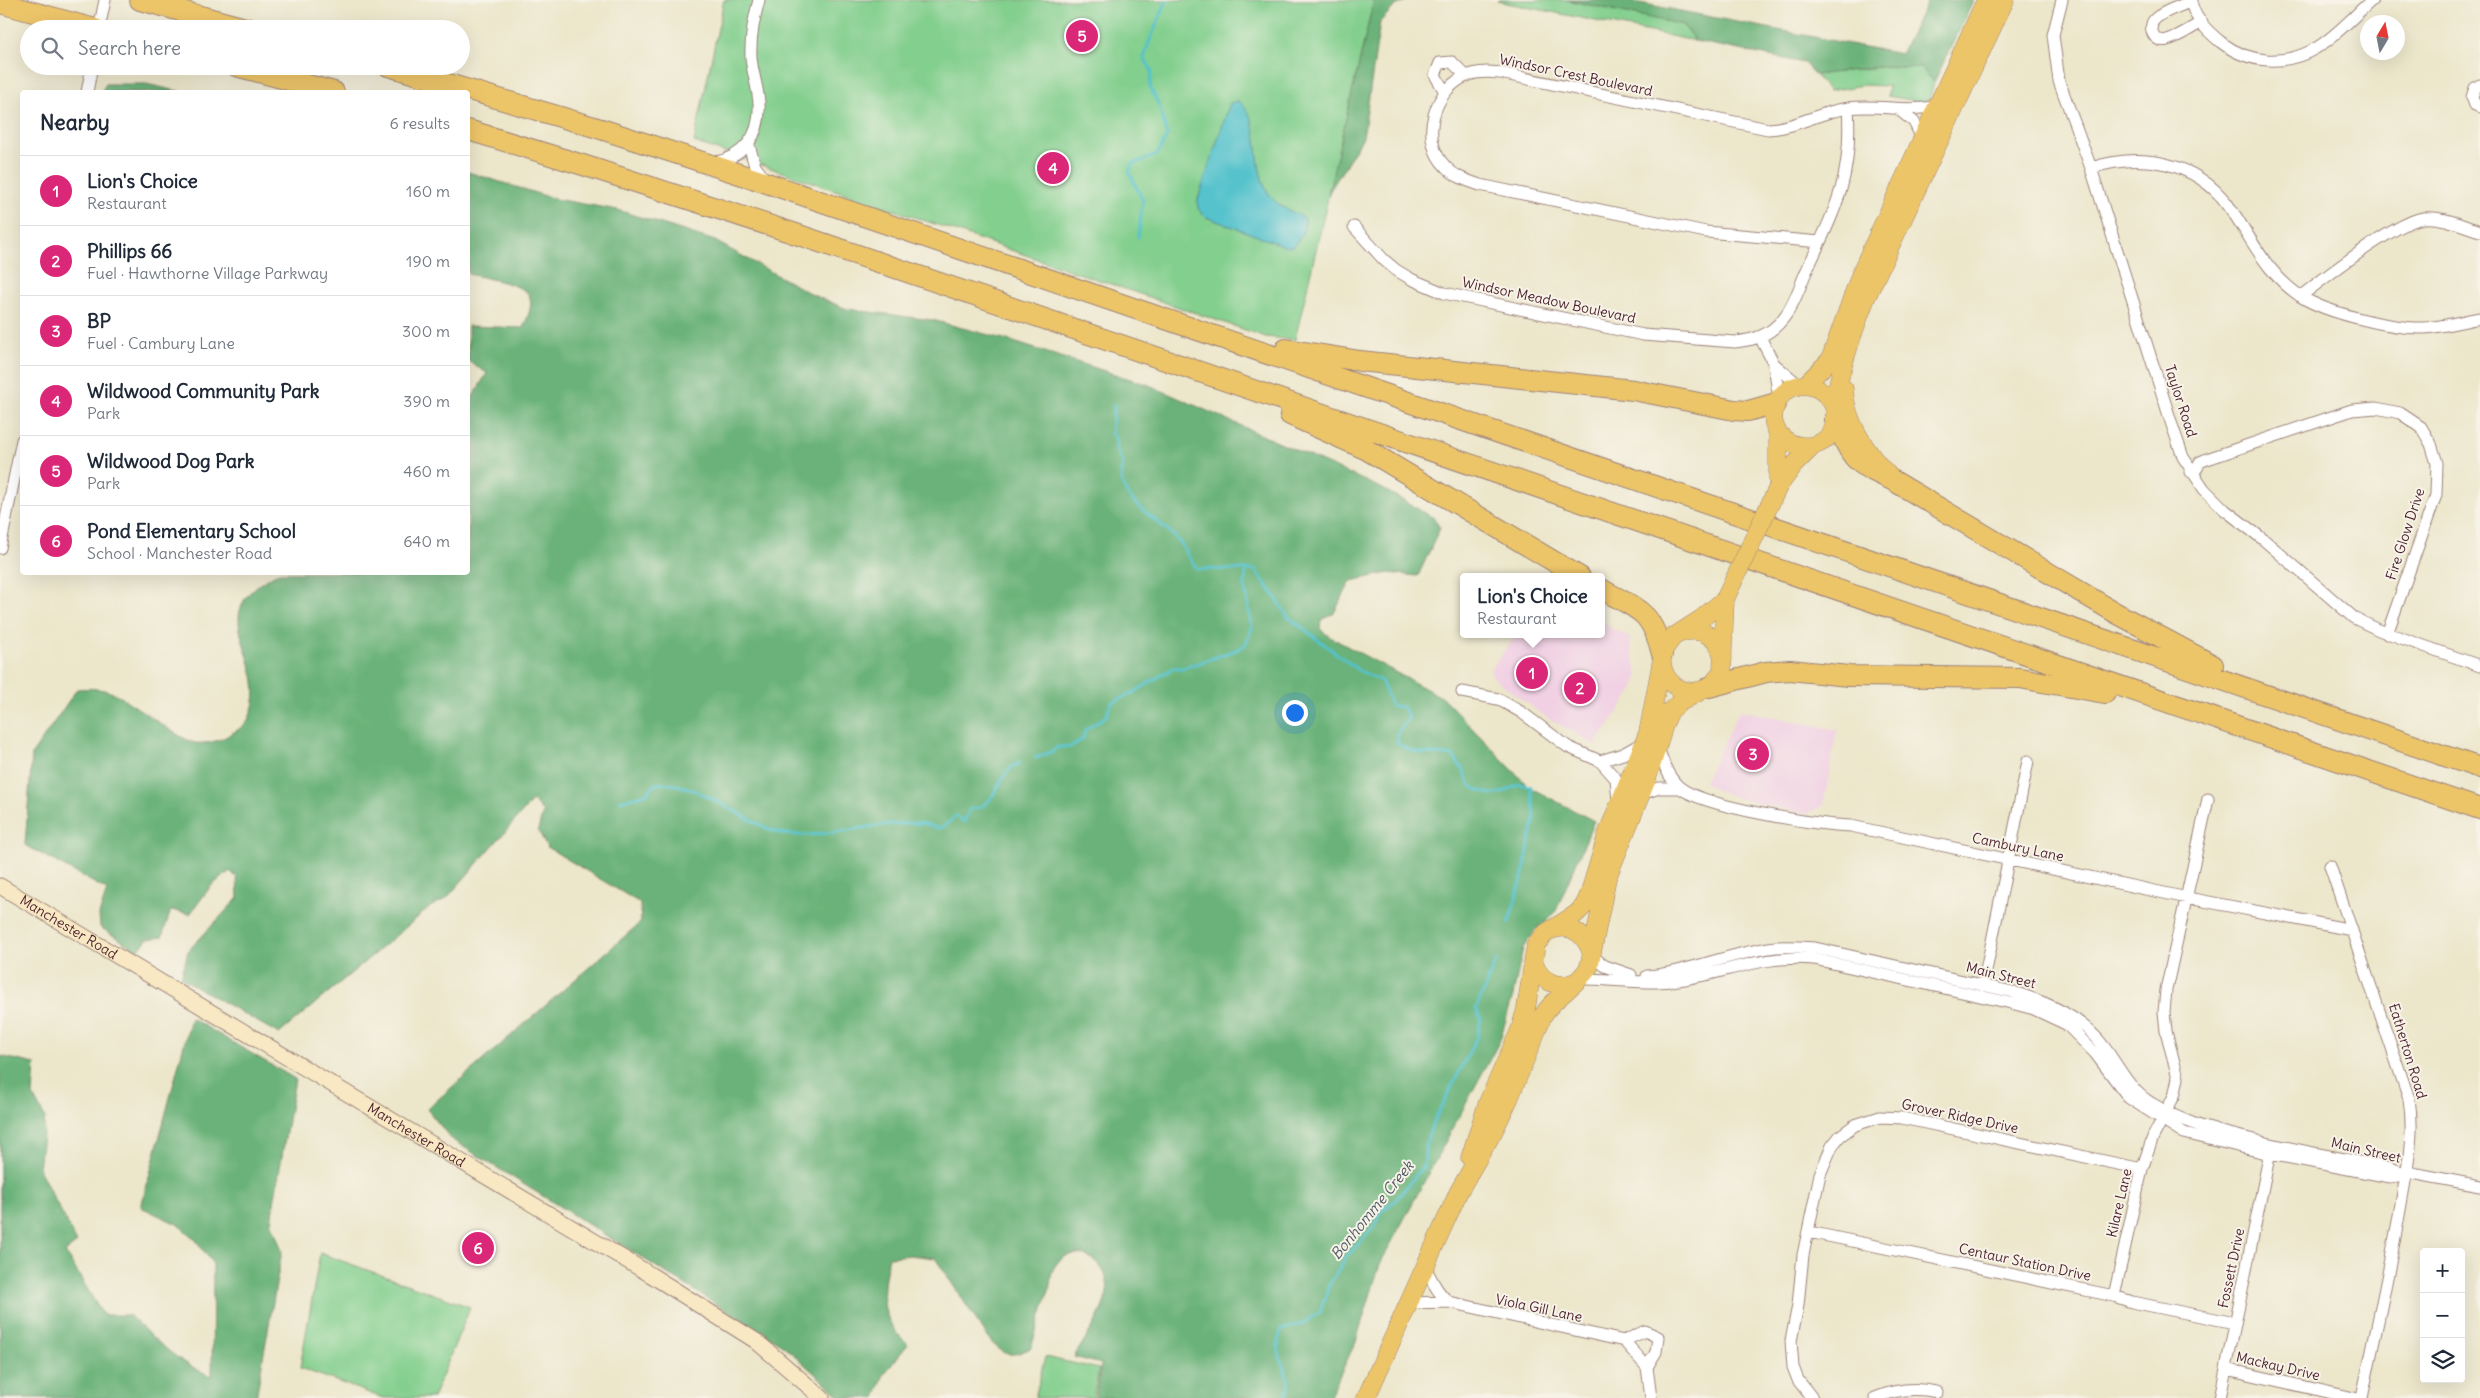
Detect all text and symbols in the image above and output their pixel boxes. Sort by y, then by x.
north arrow [2360,15,2405,60]
pin: 5 [1066,17,1098,55]
search box [20,20,470,75]
icon: search [38,34,66,62]
text: Search here [78,36,181,60]
street label: Windsor Crest Boulevard [1498,50,1654,100]
text: Nearby [40,109,110,136]
text: 6 results [389,113,450,133]
pin: 4 [1037,149,1069,187]
text: Lion's Choice [87,169,198,193]
text: 1 [53,181,59,201]
text: 160 m [406,181,450,201]
text: Restaurant [87,193,167,213]
text: Phillips 66 [87,239,172,263]
text: 2 [52,251,60,271]
text: 190 m [406,251,450,271]
text: Fuel · Hawthorne Village Parkway [87,263,328,283]
street label: Windsor Meadow Boulevard [1461,273,1637,327]
text: BP [87,309,111,333]
text: 3 [51,321,61,341]
text: 300 m [402,321,450,341]
text: Fuel · Cambury Lane [87,333,235,353]
street label: Taylor Road [2161,362,2201,440]
text: Wildwood Community Park [87,379,320,403]
text: 4 [51,391,61,411]
text: 390 m [403,391,450,411]
text: Park [87,403,120,423]
text: Wildwood Dog Park [87,449,254,473]
text: 5 [51,461,61,481]
text: 460 m [403,461,450,481]
text: Park [87,473,120,493]
street label: Fire Glow Drive [2382,486,2428,582]
text: Pond Elementary School [87,519,296,543]
text: 6 [51,531,61,551]
text: 640 m [403,531,450,551]
text: School · Manchester Road [87,543,272,563]
popup [1460,573,1605,638]
text: Lion's Choice [1477,584,1588,608]
text: Restaurant [1477,608,1557,628]
pin: 1 [1516,654,1548,692]
pin: 2 [1564,669,1596,707]
your location [1282,700,1308,726]
pin: 3 [1737,735,1769,773]
street label: Cambury Lane [1970,828,2066,866]
street label: Manchester Road [17,891,121,963]
street label: Main Street [1964,958,2038,992]
street label: Eatherton Road [2385,1001,2431,1101]
street label: Grover Ridge Drive [1900,1095,2020,1137]
street label: Manchester Road [364,1099,468,1171]
street label: Main Street [2329,1133,2403,1167]
water label: Bonhomme Creek [1326,1156,1418,1263]
street label: Kilare Lane [2102,1167,2136,1239]
street label: Fossett Drive [2214,1226,2248,1310]
pin: 6 [462,1229,494,1267]
street label: Centaur Station Drive [1957,1239,2093,1285]
map controls [2420,1248,2465,1383]
button: + [2420,1248,2465,1293]
street label: Viola Gill Lane [1494,1290,1584,1326]
button: − [2420,1293,2465,1338]
button: layers [2420,1338,2465,1383]
street label: Mackay Drive [2234,1348,2322,1384]

